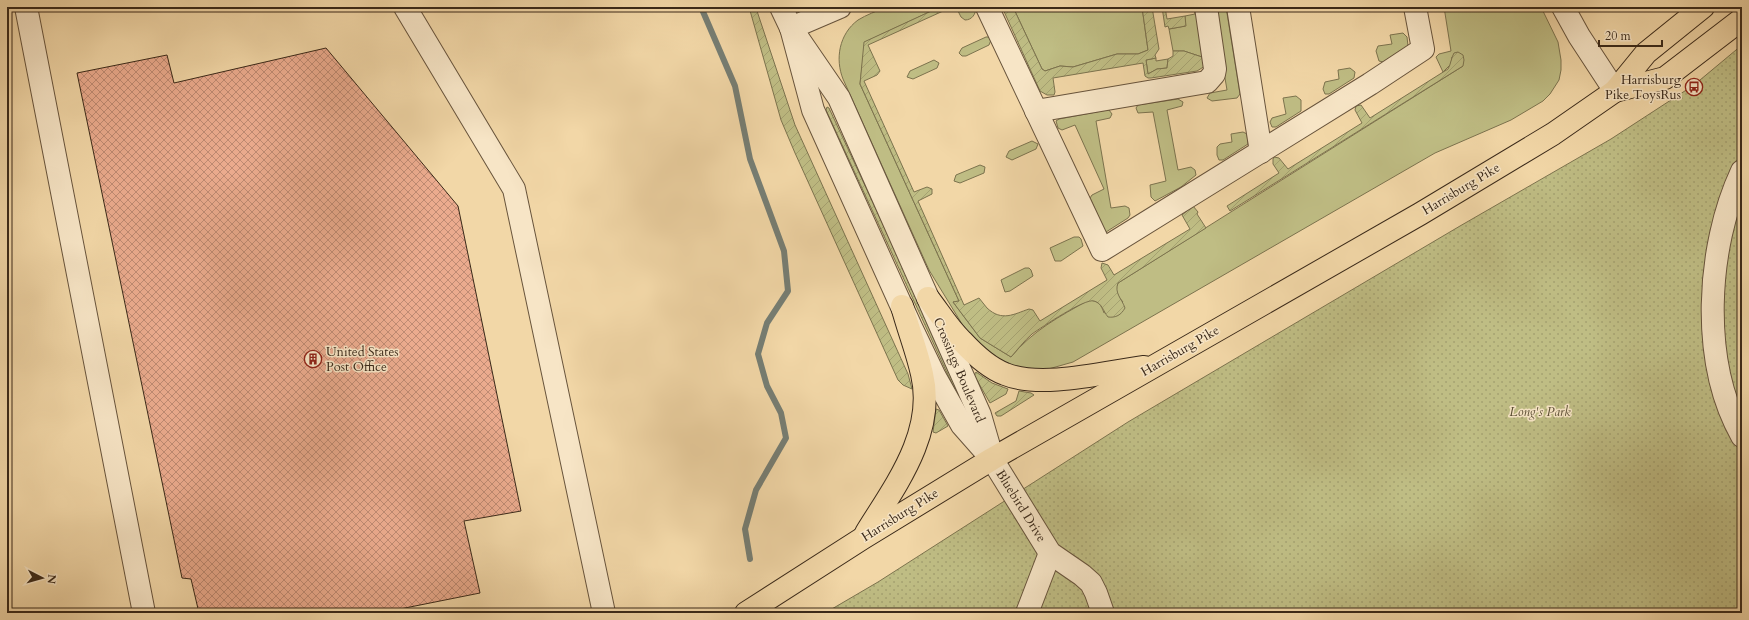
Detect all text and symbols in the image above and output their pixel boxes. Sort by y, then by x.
scale bar [1599,22,1662,48]
text: 20 m [1605,28,1632,44]
place label: Harrisburg Pike ToysRus [1605,71,1682,104]
bus stop icon: Harrisburg Pike ToysRus [1684,77,1704,97]
street label: Harrisburg Pike [1419,159,1503,219]
street label: Crossings Boulevard [929,315,989,425]
street label: Harrisburg Pike [1137,321,1223,381]
place label: United States Post Office [326,343,399,376]
building icon: United States Post Office [303,349,323,369]
park label: Long's Park [1509,403,1571,421]
street label: Bluebird Drive [992,466,1051,546]
street label: Harrisburg Pike [858,484,942,546]
north arrow [22,558,62,598]
text: N [43,573,59,585]

